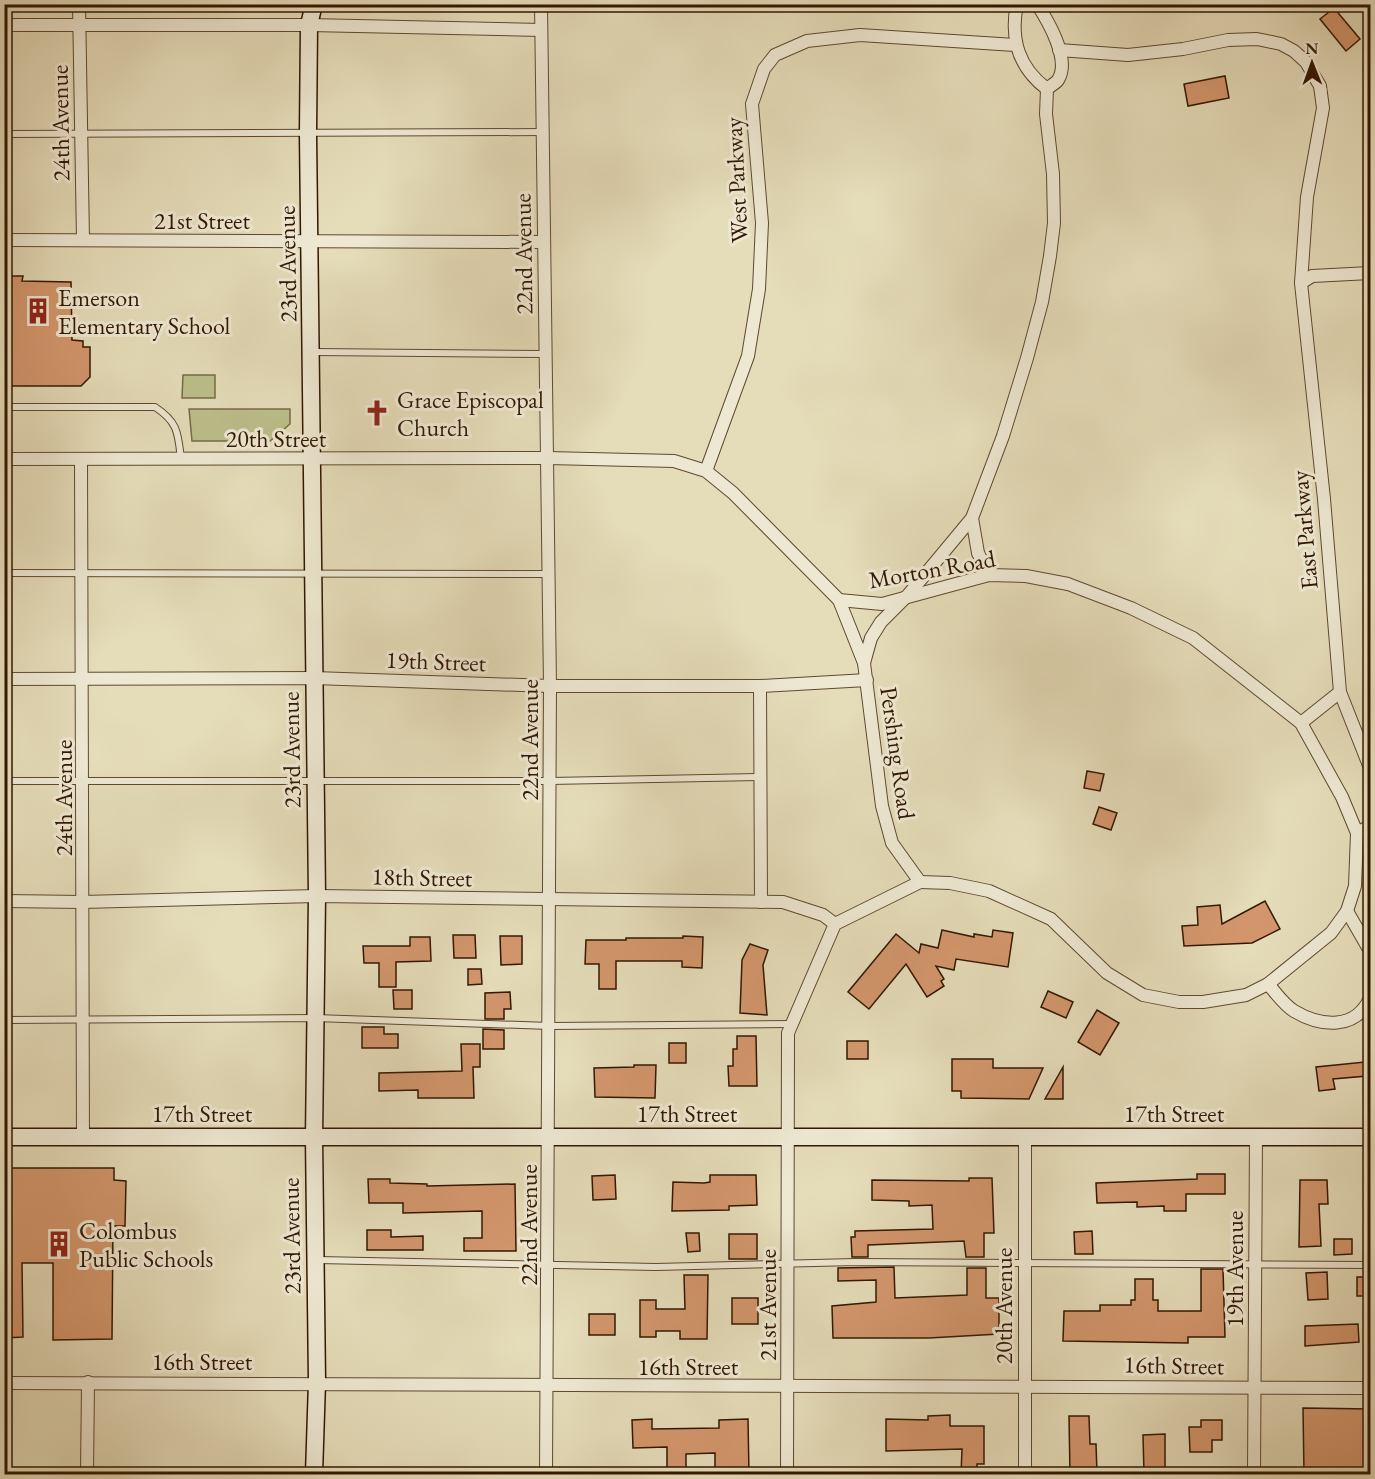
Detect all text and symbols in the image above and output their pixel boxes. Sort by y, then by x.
north arrow [1282,33,1342,93]
text: N [1305,38,1318,59]
street label: 24th Avenue [43,64,77,182]
street label: West Parkway [717,116,755,244]
street label: 22nd Avenue [506,193,540,315]
street label: 21st Street [154,205,250,236]
street label: 23rd Avenue [270,205,304,323]
place label: Emerson Elementary School [58,282,230,341]
building icon: Emerson Elementary School [23,296,53,326]
place label: Grace Episcopal Church [397,384,544,443]
church icon: Grace Episcopal Church [362,398,392,428]
street label: 20th Street [226,423,327,454]
street label: East Parkway [1283,469,1325,591]
street label: Morton Road [866,542,999,595]
street label: 19th Street [385,644,487,678]
street label: 22nd Avenue [514,679,545,801]
street label: Pershing Road [873,685,923,822]
street label: 23rd Avenue [274,691,308,809]
street label: 24th Avenue [48,740,79,856]
street label: 18th Street [372,861,473,893]
street label: 17th Street [152,1098,253,1129]
street label: 17th Street [637,1098,738,1129]
street label: 17th Street [1124,1098,1225,1129]
street label: 22nd Avenue [513,1164,544,1286]
street label: 23rd Avenue [274,1177,308,1295]
street label: 19th Avenue [1219,1211,1250,1327]
place label: Colombus Public Schools [79,1215,213,1274]
building icon: Colombus Public Schools [44,1229,74,1259]
street label: 20th Avenue [988,1248,1019,1364]
street label: 21st Avenue [752,1249,783,1361]
street label: 16th Street [152,1346,253,1377]
street label: 16th Street [1124,1349,1225,1381]
street label: 16th Street [638,1351,739,1382]

